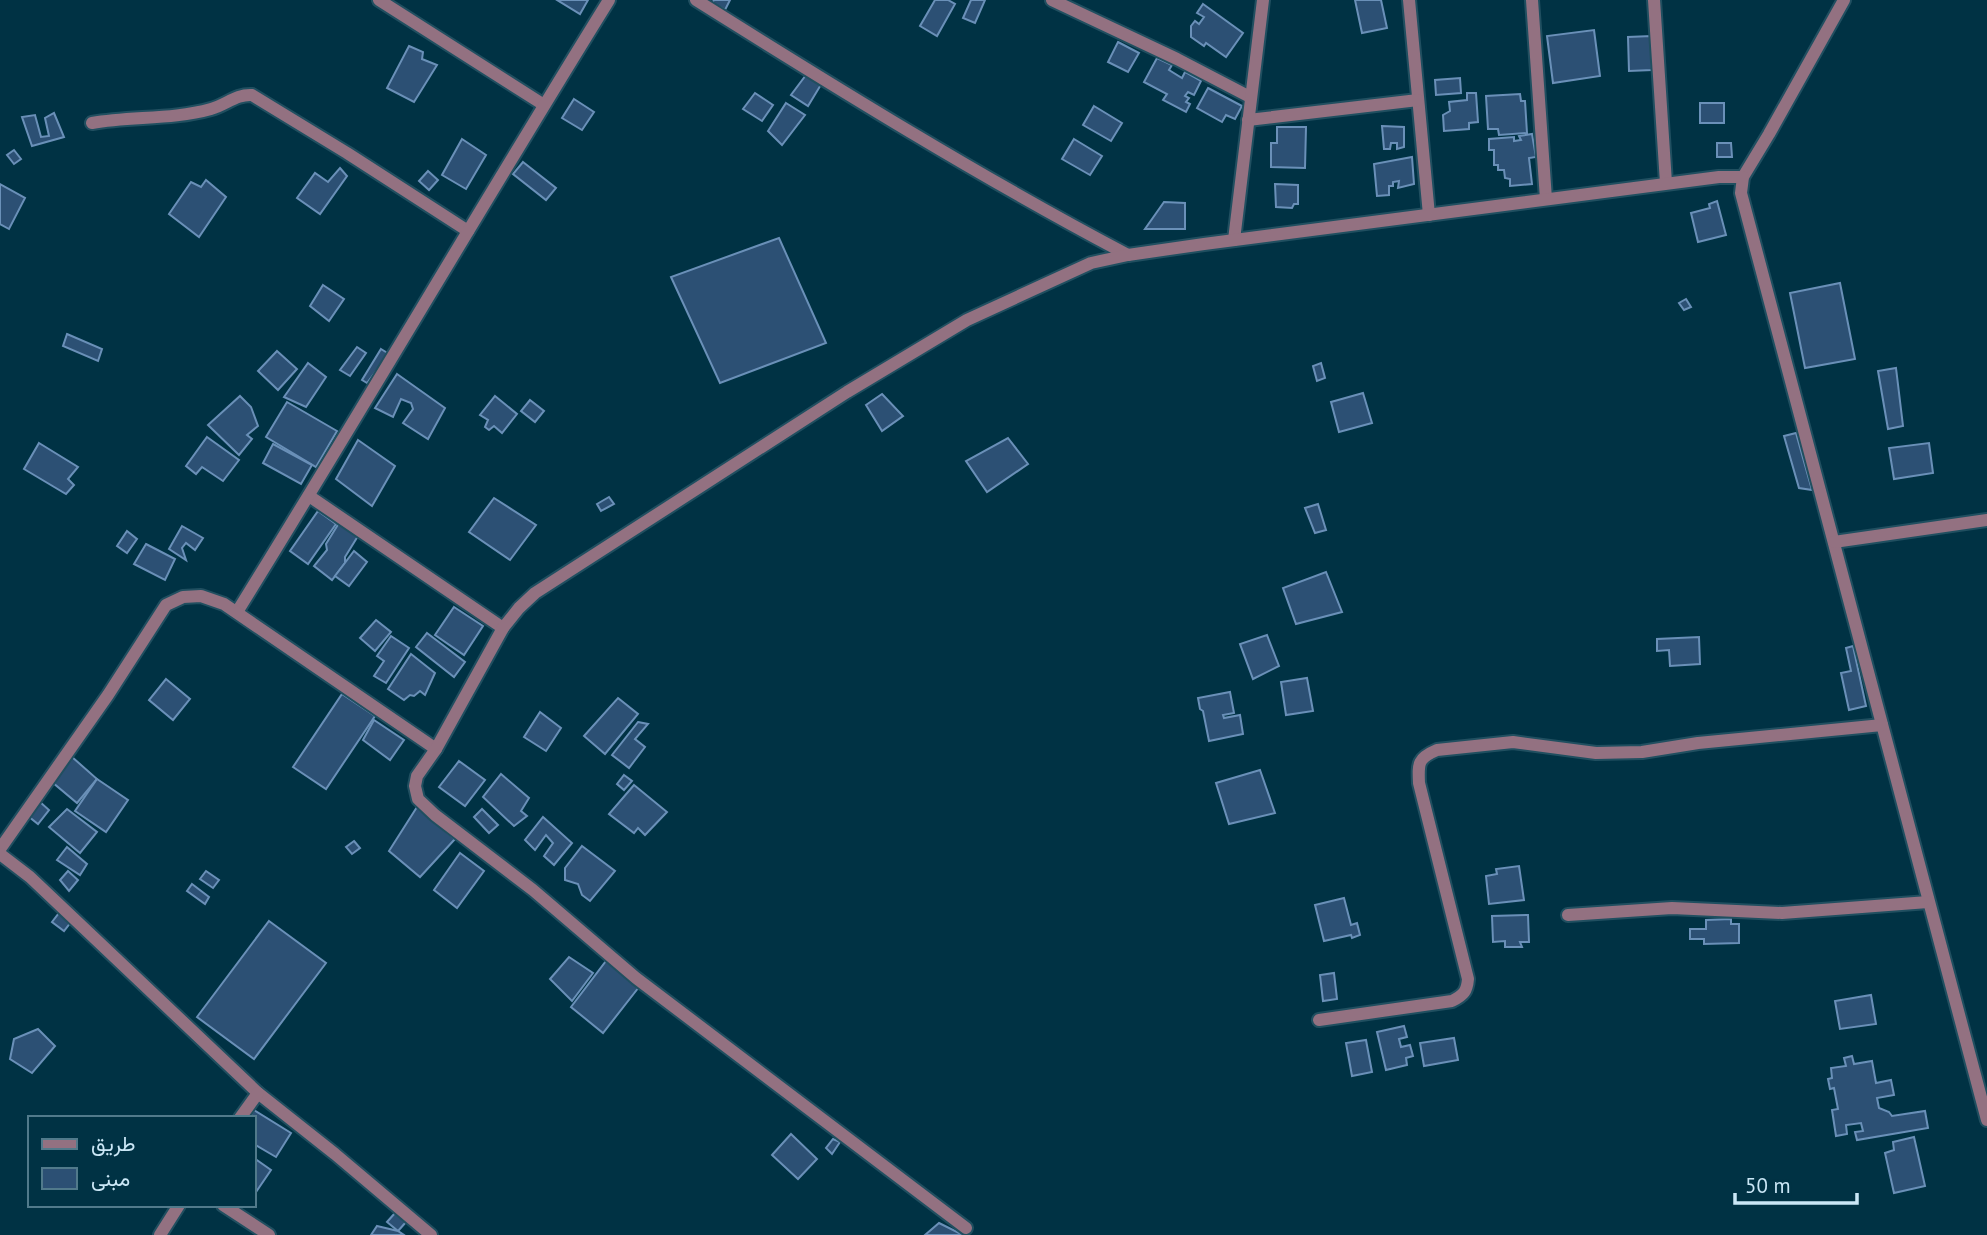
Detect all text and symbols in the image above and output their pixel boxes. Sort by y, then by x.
legend [28,1116,256,1207]
text: طريق [91,1130,136,1157]
scale bar [1735,1162,1857,1206]
text: مبنى [91,1165,130,1192]
text: 50 m [1745,1172,1791,1199]

